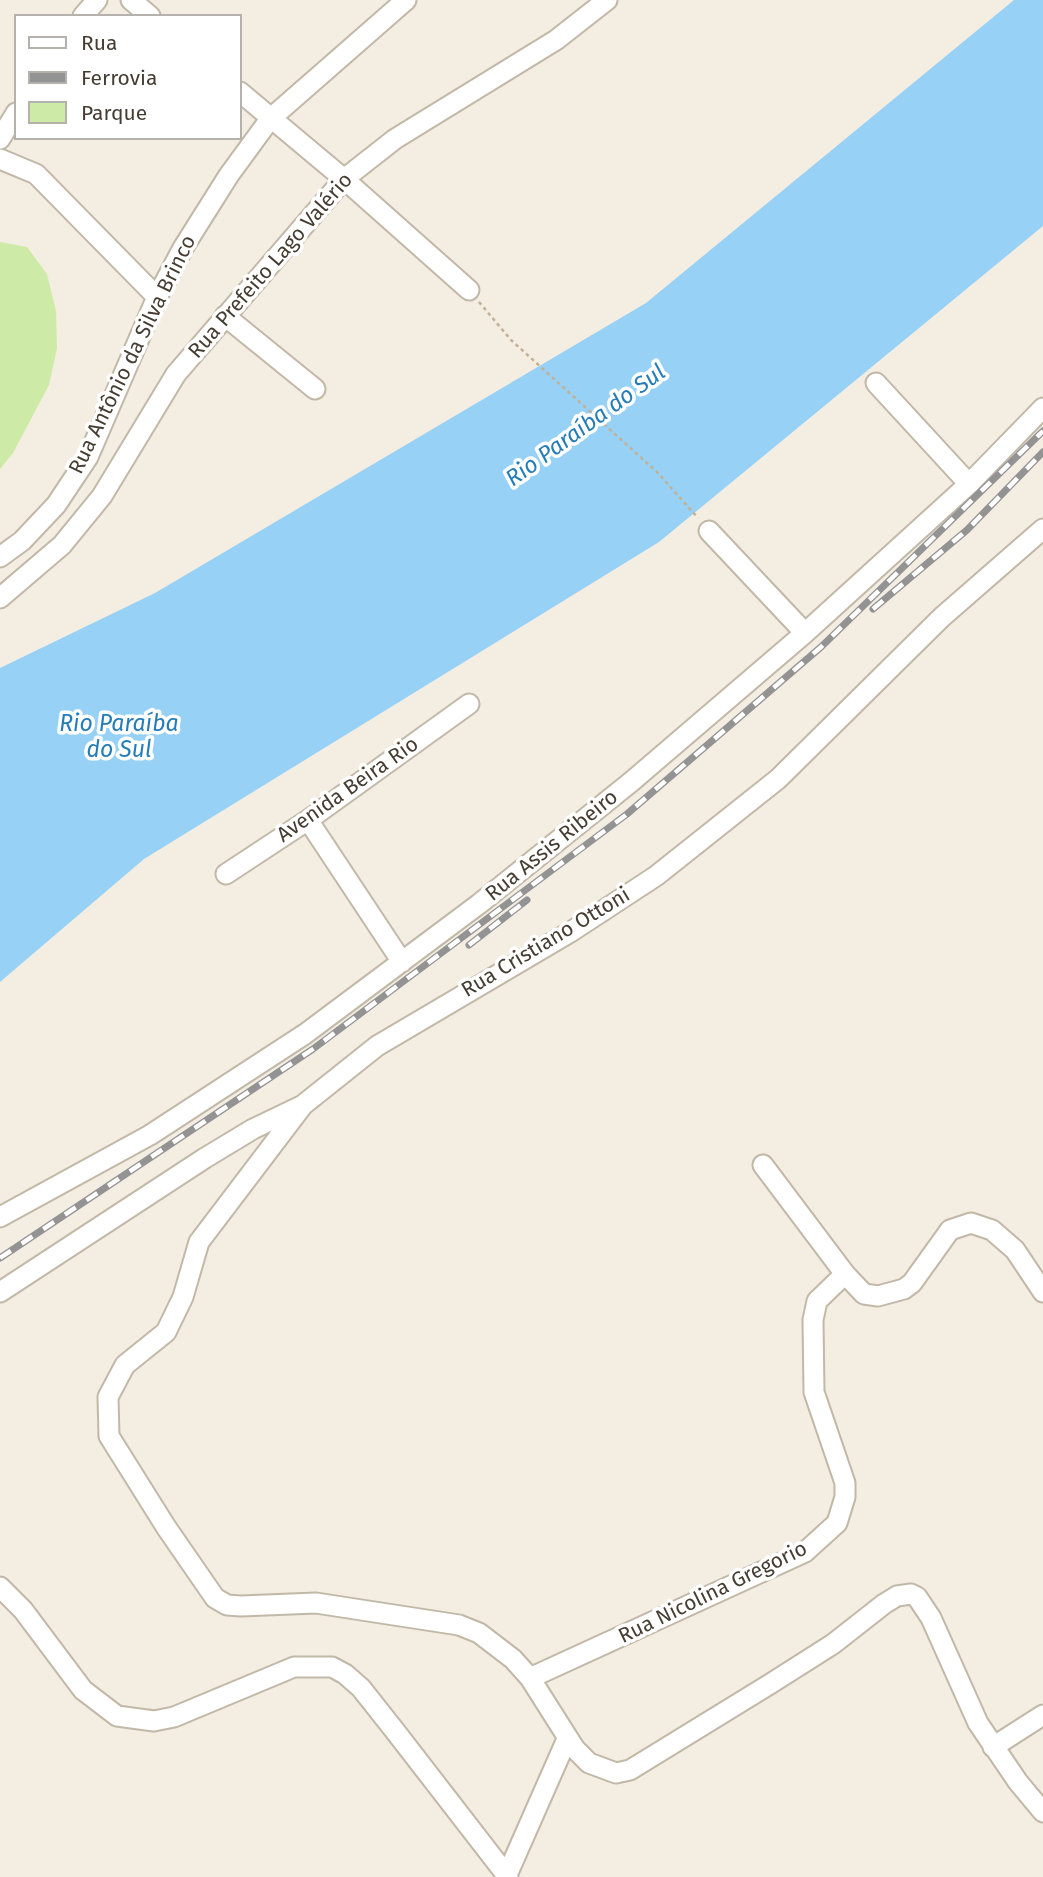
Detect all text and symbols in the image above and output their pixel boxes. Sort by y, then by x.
legend [14,14,242,140]
text: Rua [81,30,117,56]
text: Ferrovia [81,65,157,91]
text: Parque [81,100,147,126]
street label: Rua Prefeito Lago Valério [184,168,358,364]
street label: Rua Antônio da Silva Brinco [64,231,202,479]
water label: Rio Paraíba do Sul [501,359,671,493]
water label: Rio Paraíba do Sul [59,711,179,765]
street label: Avenida Beira Rio [272,732,424,848]
street label: Rua Assis Ribeiro [481,785,623,907]
street label: Rua Cristiano Ottoni [457,883,635,1003]
street label: Rua Nicolina Gregorio [615,1536,811,1650]

